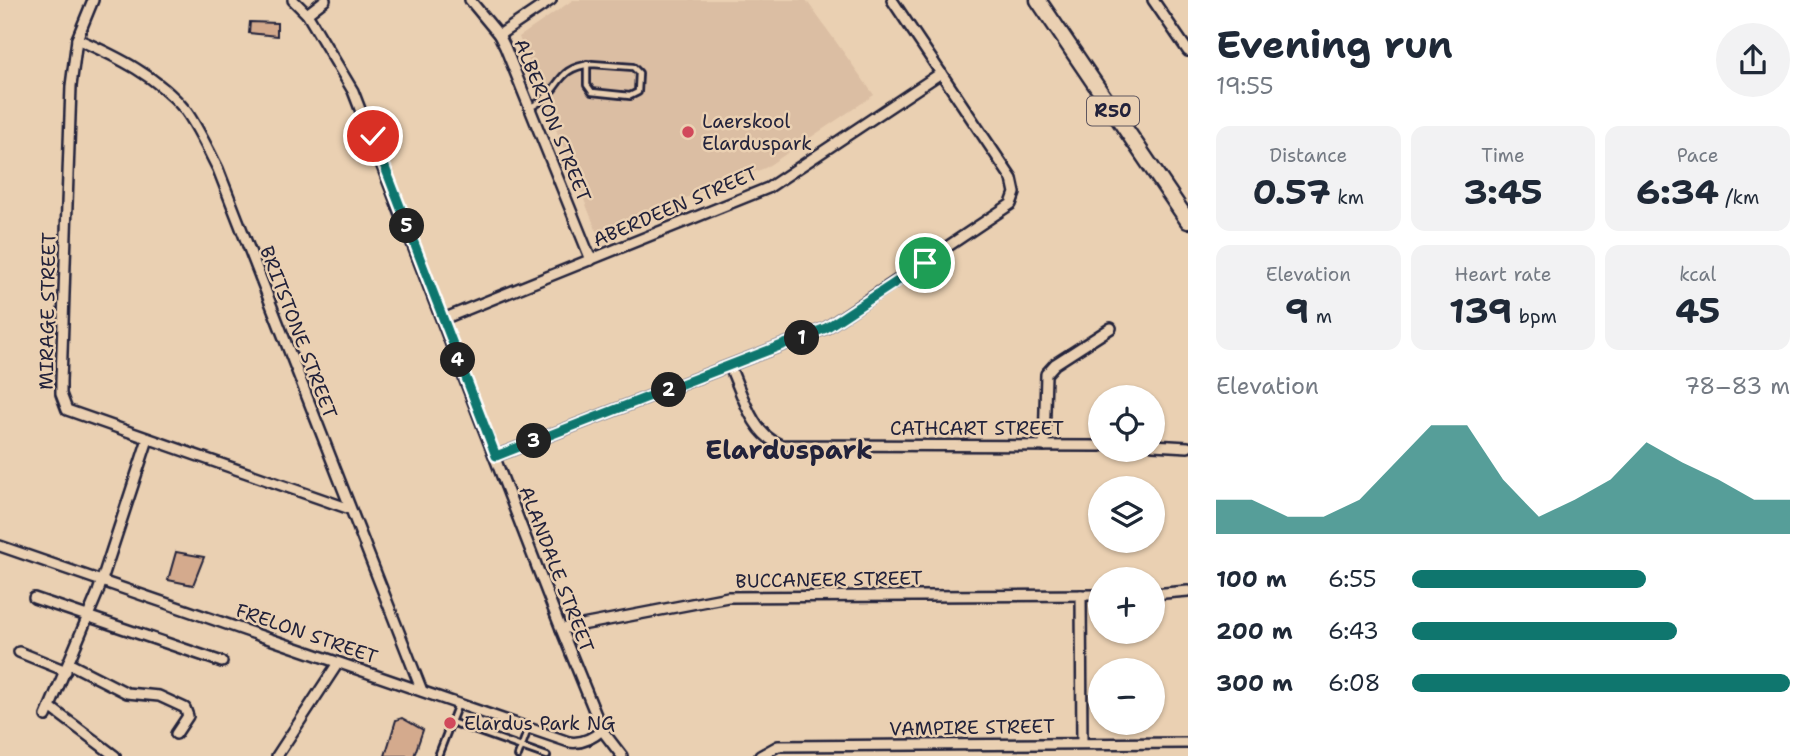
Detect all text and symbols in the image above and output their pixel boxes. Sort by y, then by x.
text: Evening run [1216,19,1453,70]
button: share [1716,23,1790,97]
street label: ALBERTON STREET [508,35,597,206]
text: 19:55 [1216,71,1274,101]
road number: R50 [1087,96,1139,126]
pin [343,106,403,166]
place label: Laerskool Elarduspark [702,109,812,156]
icon: check [354,117,392,155]
marker: Laerskool Elarduspark [680,124,696,140]
text: Distance [1269,143,1347,168]
text: Time [1481,143,1525,168]
text: Pace [1677,143,1719,168]
street label: ABERDEEN STREET [589,160,762,252]
text: 0.57 [1253,168,1331,215]
text: 3:45 [1463,168,1543,215]
text: 6:34 [1636,168,1719,215]
text: km [1331,185,1364,210]
text: /km [1719,185,1759,210]
pin: 5 [390,208,424,244]
text: 5 [401,213,412,238]
street label: MIRAGE STREET [34,232,61,390]
pin [895,233,955,293]
street label: BRITSTONE STREET [254,242,343,422]
icon: arrive [906,244,944,282]
text: Elevation [1266,262,1351,287]
text: Heart rate [1455,262,1551,287]
text: kcal [1679,262,1716,287]
text: 9 [1285,287,1309,334]
text: 139 [1449,287,1512,334]
text: 45 [1675,287,1720,334]
text: m [1309,304,1332,329]
text: bpm [1512,304,1557,329]
pin: 1 [784,320,820,356]
text: 1 [797,325,806,350]
pin: 4 [440,342,476,378]
text: 4 [451,347,464,372]
text: Elevation [1216,371,1319,401]
text: 78–83 m [1684,371,1790,401]
pin: 2 [652,372,686,408]
text: 2 [662,377,675,402]
map controls [1088,385,1165,735]
button: locate [1088,385,1165,462]
street label: CATHCART STREET [890,416,1064,441]
pin: 3 [516,424,552,458]
text: 3 [527,428,540,453]
district label: Elarduspark [705,432,873,467]
button: layers [1088,476,1165,553]
street label: ALANDALE STREET [513,483,600,656]
text: 100 m [1216,564,1287,594]
text: 6:55 [1328,564,1377,594]
street label: BUCCANEER STREET [735,565,923,594]
button: + [1088,567,1165,644]
street label: FRELON STREET [233,597,381,670]
text: 200 m [1216,616,1293,646]
text: 6:43 [1328,616,1379,646]
button: − [1088,658,1165,735]
text: 300 m [1216,668,1293,698]
text: 6:08 [1328,668,1381,698]
place label: Elardus Park NG [464,711,615,736]
street label: VAMPIRE STREET [889,714,1055,741]
marker: Elardus Park NG [442,715,458,731]

